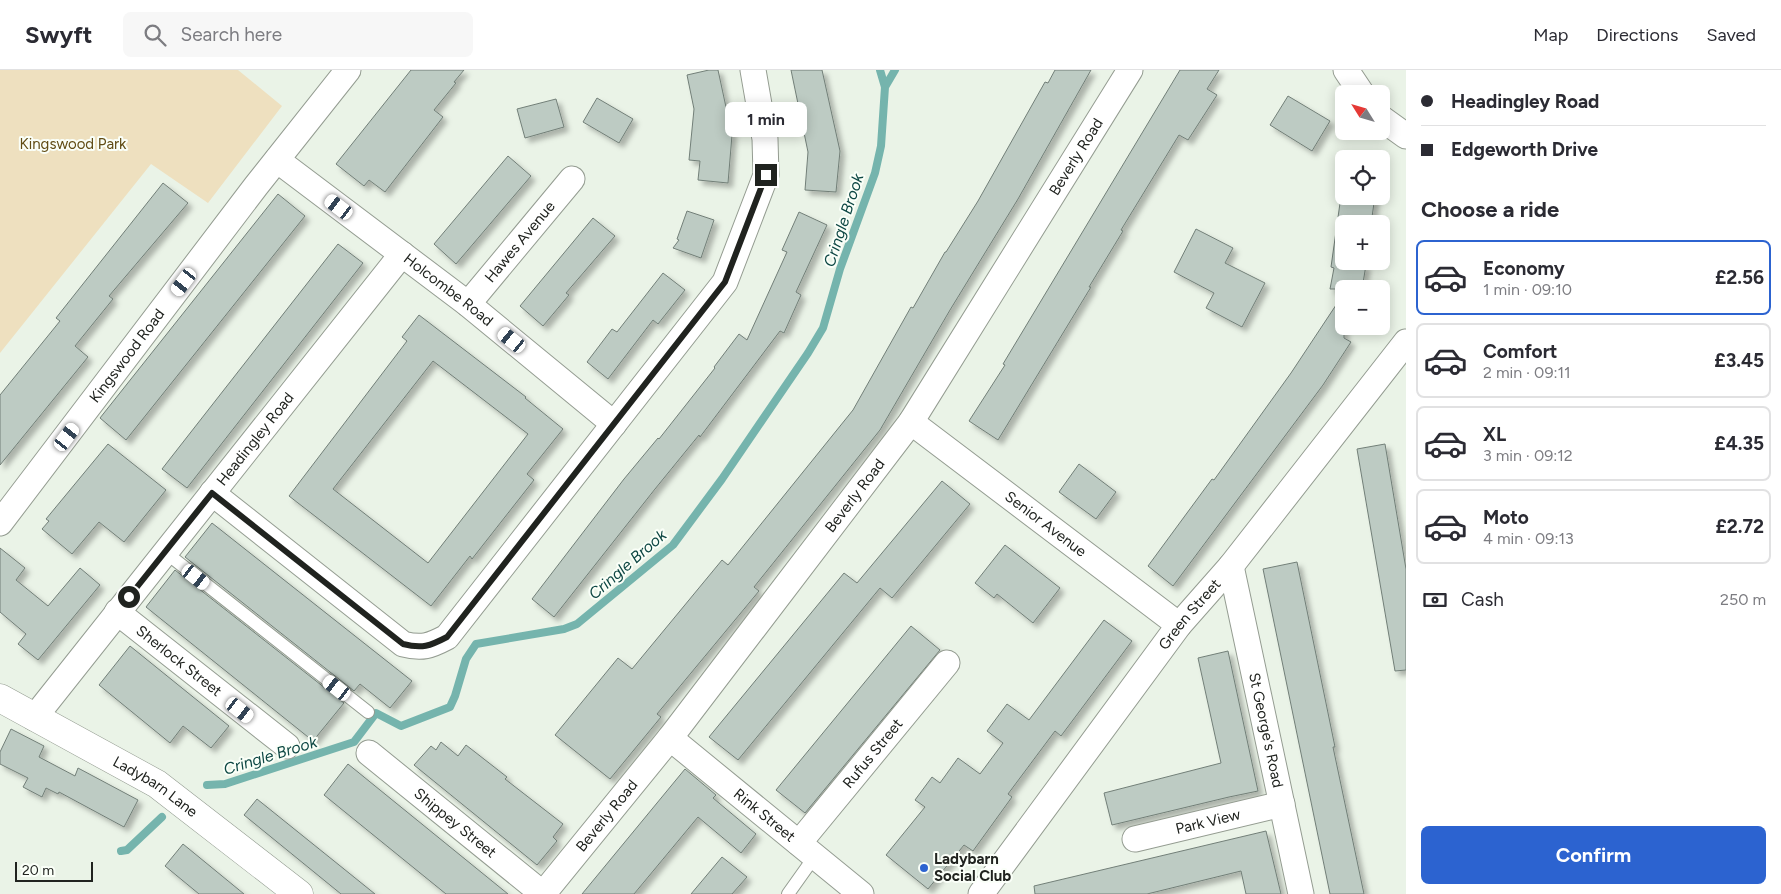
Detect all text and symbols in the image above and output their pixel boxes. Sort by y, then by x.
search box [123,12,473,57]
text: Swyft [25,20,93,49]
icon: search [141,21,169,49]
text: Search here [181,23,282,46]
text: Map [1533,24,1568,46]
text: Directions [1596,24,1678,46]
text: Saved [1706,24,1756,46]
north arrow [1335,85,1390,140]
map controls [1335,85,1390,335]
text: Headingley Road [1451,90,1599,113]
callout: 1 min [725,102,807,138]
text: 1 min [747,110,785,129]
street label: Beverly Road [1045,115,1107,199]
park label: Kingswood Park [20,135,127,153]
text: Edgeworth Drive [1451,138,1598,161]
button: locate [1335,150,1390,205]
route end [755,164,777,186]
water label: Cringle Brook [819,170,868,269]
car [322,192,355,222]
text: Choose a ride [1421,196,1559,223]
street label: Hawes Avenue [481,197,559,286]
button: + [1335,215,1390,270]
street label: Holcombe Road [400,250,497,330]
icon: car [1423,255,1468,300]
text: Economy [1483,257,1565,280]
car [168,266,199,298]
text: £2.56 [1715,266,1764,289]
button: − [1335,280,1390,335]
text: 1 min · 09:10 [1483,280,1572,299]
street label: Kingswood Road [86,305,168,406]
car [495,325,528,355]
icon: car [1423,338,1468,383]
text: Comfort [1483,340,1558,363]
text: £3.45 [1714,349,1764,372]
text: 2 min · 09:11 [1483,363,1571,382]
street label: Headingley Road [213,389,298,489]
car [51,421,82,453]
icon: car [1423,421,1468,466]
text: XL [1483,423,1506,446]
text: £4.35 [1714,432,1764,455]
text: 3 min · 09:12 [1483,446,1573,465]
street label: Beverly Road [821,455,889,536]
street label: Senior Avenue [1001,487,1090,561]
icon: car [1423,504,1468,549]
text: Moto [1483,506,1529,529]
text: £2.72 [1715,515,1764,538]
water label: Cringle Brook [585,525,671,603]
text: 4 min · 09:13 [1483,529,1574,548]
car [179,562,212,592]
street label: Green Street [1155,575,1225,653]
route start [118,586,140,608]
icon: cash [1421,586,1449,614]
text: Cash [1461,588,1504,611]
text: 250 m [1720,590,1766,609]
street label: Sherlock Street [133,622,226,700]
street label: St George's Road [1245,671,1287,790]
car [320,673,353,703]
car [223,695,256,725]
street label: Rufus Street [839,715,907,792]
water label: Cringle Brook [221,732,320,779]
street label: Ladybarn Lane [110,753,201,821]
street label: Beverly Road [572,776,641,855]
street label: Shippey Street [411,784,500,862]
street label: Rink Street [730,785,799,846]
street label: Park View [1174,805,1242,838]
button: Confirm [1421,826,1766,884]
place label: Ladybarn Social Club [934,850,1011,885]
scale bar [15,859,92,882]
text: 20 m [22,862,54,879]
marker: Ladybarn Social Club [918,862,930,874]

